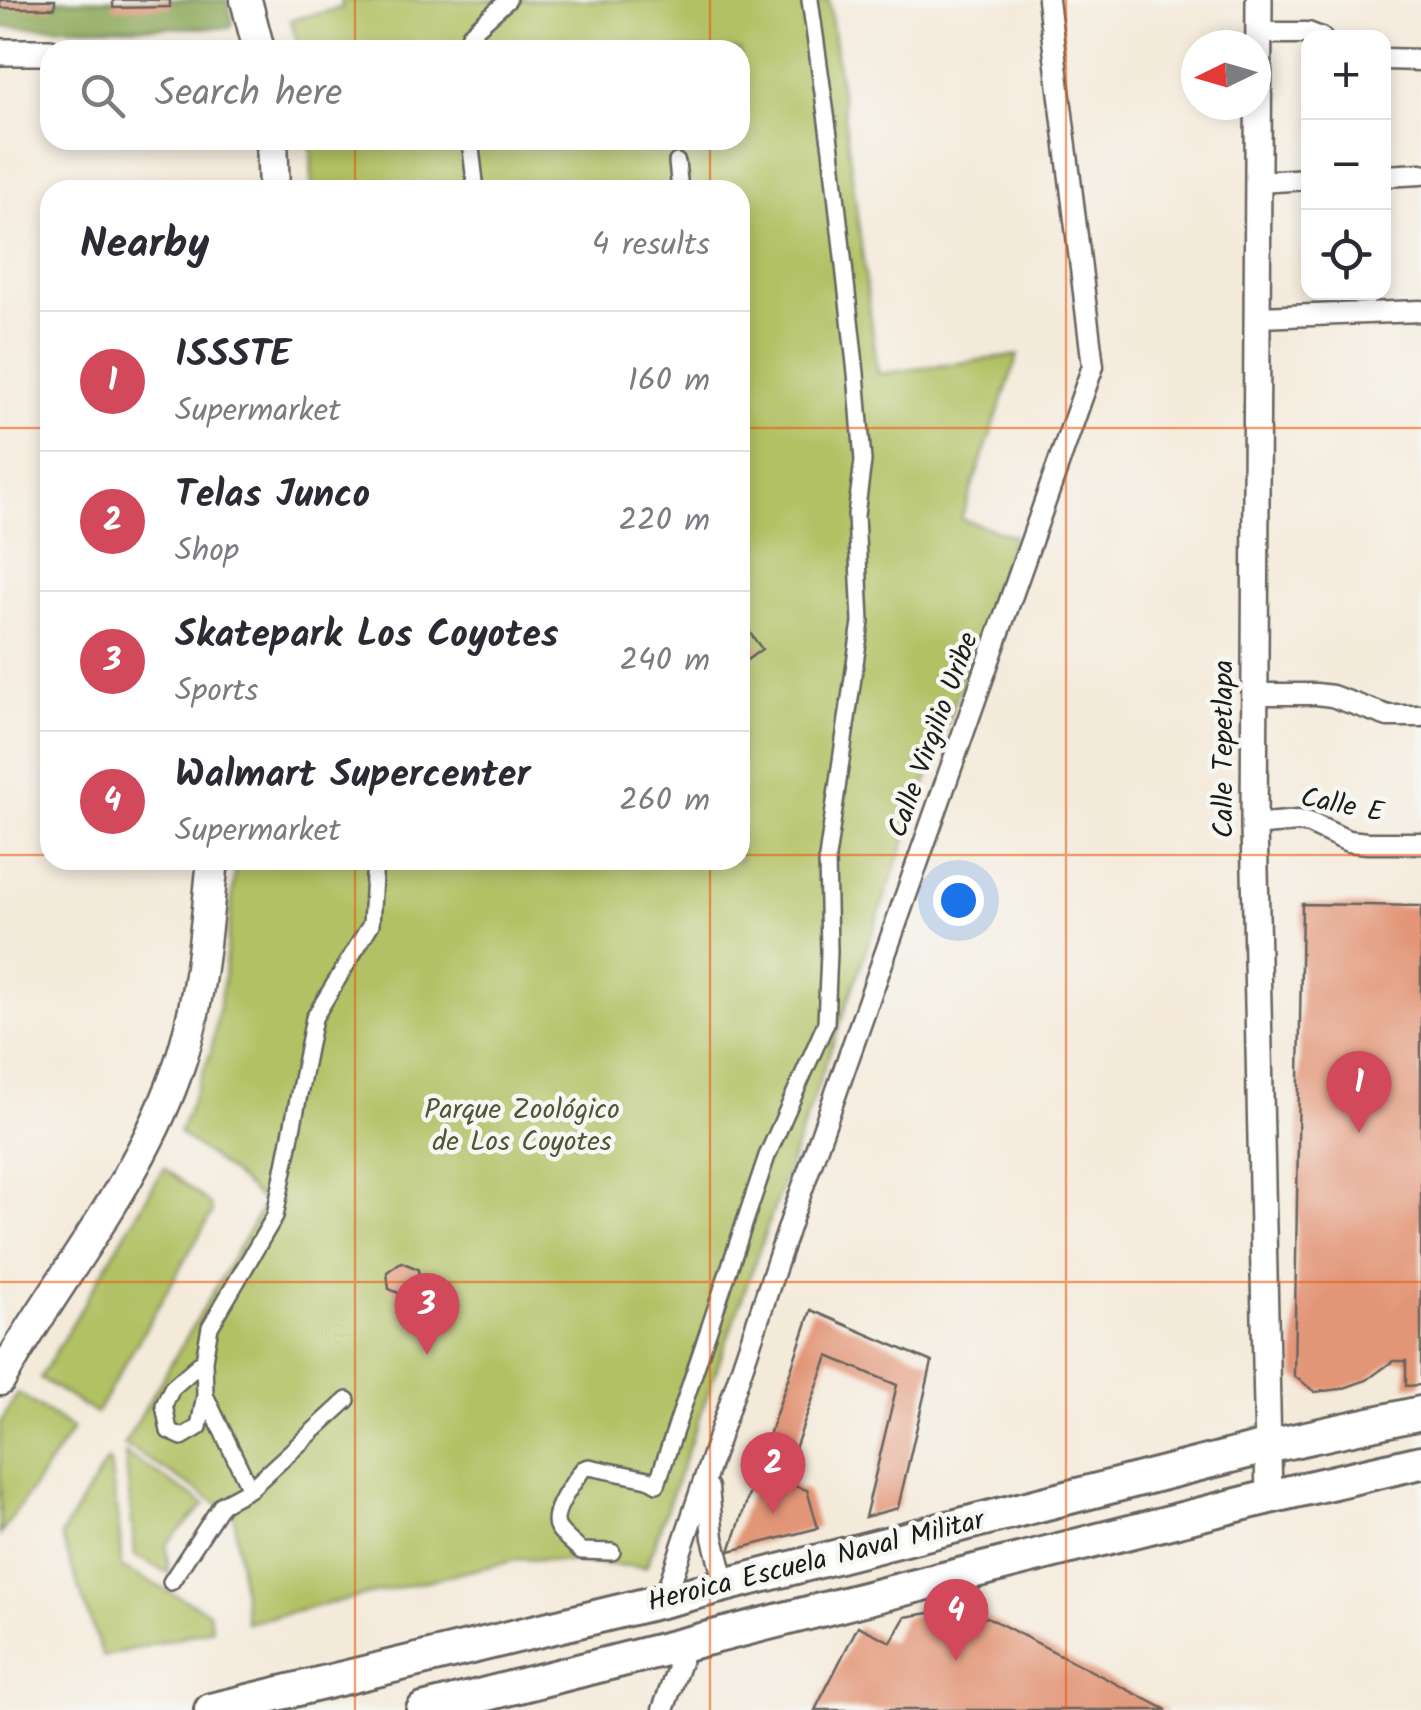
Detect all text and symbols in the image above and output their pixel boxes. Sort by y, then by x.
north arrow [1181,30,1271,120]
map controls [1301,30,1391,300]
button: + [1301,30,1391,120]
search box [40,40,750,150]
text: Search here [155,65,342,125]
icon: search [75,68,130,123]
button: − [1301,120,1391,210]
button: locate [1301,210,1391,300]
text: Nearby [80,212,209,279]
text: 4 results [592,220,710,271]
text: ISSSTE [175,326,291,386]
text: 1 [108,356,117,407]
text: 160 m [628,356,710,407]
text: Supermarket [175,386,341,437]
text: Telas Junco [175,466,370,526]
text: 2 [103,496,122,547]
text: 220 m [619,496,710,547]
text: Shop [175,526,239,577]
text: Skatepark Los Coyotes [175,606,558,666]
street label: Calle Virgilio Uribe [876,626,992,844]
text: 3 [104,636,121,687]
text: 240 m [619,636,710,687]
street label: Calle Tepetlapa [1202,660,1247,838]
text: Sports [175,666,258,717]
text: Walmart Supercenter [175,746,530,806]
text: 4 [104,776,121,827]
text: 260 m [619,776,710,827]
street label: Calle E [1297,776,1388,836]
text: Supermarket [175,806,341,857]
your location [933,875,984,926]
pin: 1 [1326,1050,1392,1133]
park label: Parque Zoológico de Los Coyotes [424,1088,620,1165]
pin: 3 [394,1272,460,1355]
pin: 2 [740,1432,806,1514]
street label: Heroica Escuela Naval Militar [643,1498,991,1626]
pin: 4 [924,1578,988,1661]

